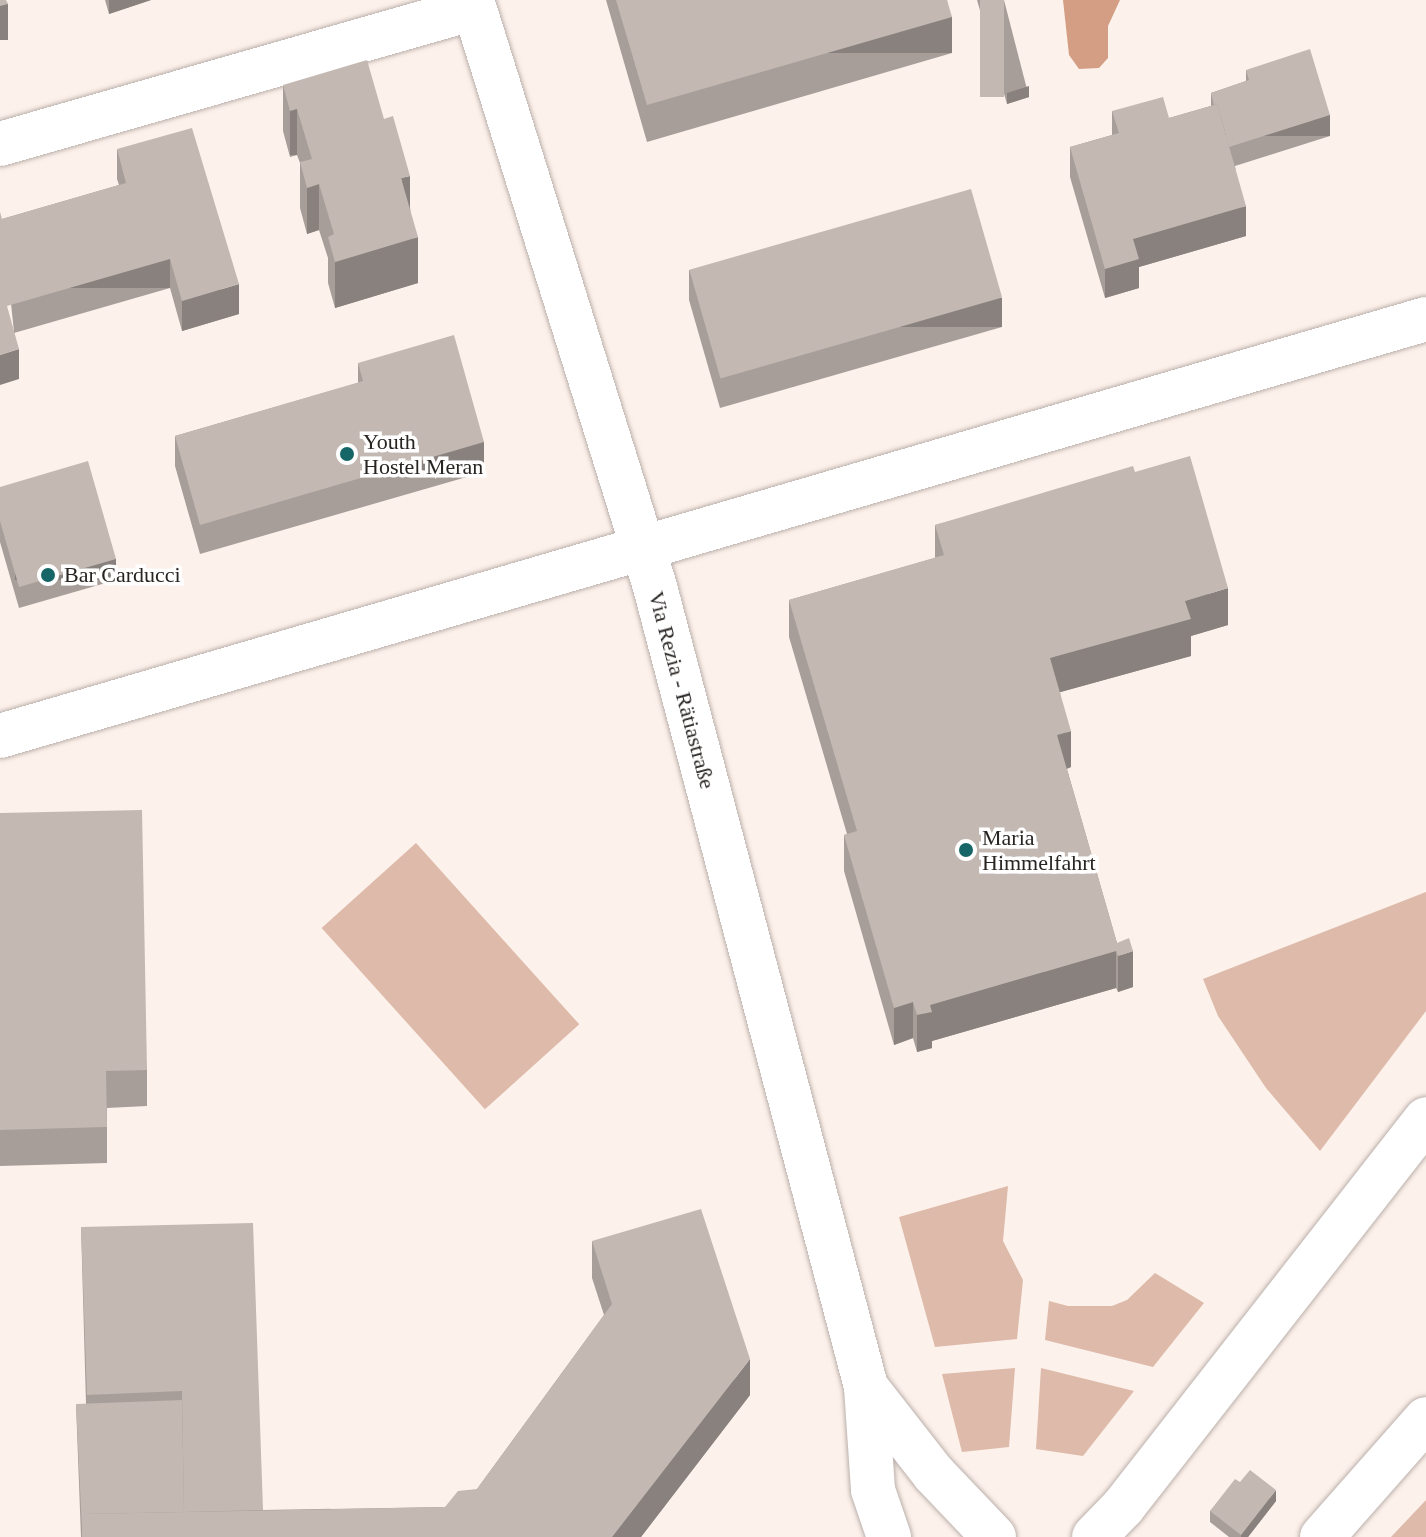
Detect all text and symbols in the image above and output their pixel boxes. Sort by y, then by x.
place label: Youth Hostel Meran [363,428,483,480]
marker: Youth Hostel Meran [338,445,356,463]
place label: Bar Carducci [64,562,181,588]
marker: Bar Carducci [39,566,57,584]
street label: Via Rezia - Rätiastraße [643,588,721,792]
place label: Maria Himmelfahrt [982,824,1096,876]
marker: Maria Himmelfahrt [957,841,975,859]

